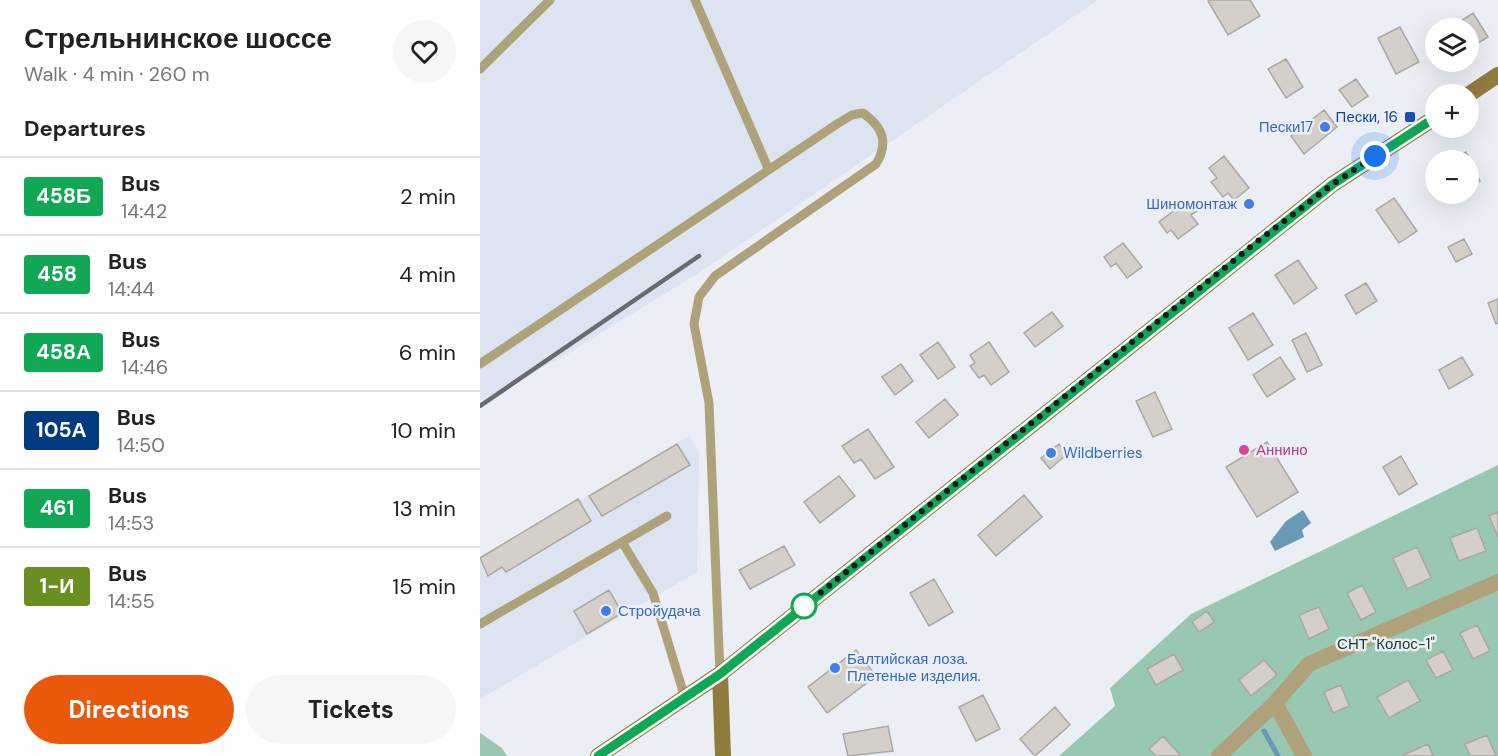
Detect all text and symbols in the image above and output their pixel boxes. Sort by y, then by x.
map controls [1425,18,1479,204]
button: layers [1425,18,1479,72]
text: Стрельнинское шоссе [24,20,332,57]
button: heart [393,20,456,83]
text: Walk · 4 min · 260 m [24,61,209,87]
button: + [1425,84,1479,138]
place label: Пески, 16 [1336,107,1398,127]
marker: Пески, 16 [1403,110,1417,124]
text: Departures [24,114,146,143]
place label: Пески17 [1259,117,1313,137]
marker: Пески17 [1318,120,1332,134]
your location [1360,141,1390,171]
button: − [1425,150,1479,204]
text: Bus [121,169,160,198]
text: 458Б [36,182,91,210]
text: 2 min [400,182,456,211]
place label: Шиномонтаж [1146,194,1237,214]
marker: Шиномонтаж [1242,197,1256,211]
text: 14:42 [121,198,167,224]
text: Bus [108,247,147,276]
text: 458 [37,260,77,288]
text: 4 min [399,260,456,289]
text: 14:44 [108,276,155,302]
text: Bus [121,325,160,354]
text: 458А [36,338,91,366]
text: 6 min [399,338,456,367]
text: 14:46 [121,354,168,380]
text: Bus [117,403,156,432]
text: 105А [36,416,87,444]
text: 10 min [391,416,456,445]
text: 14:50 [117,432,165,458]
place label: Аннино [1256,440,1308,460]
place label: Wildberries [1063,443,1143,463]
marker: Аннино [1237,443,1251,457]
marker: Wildberries [1044,446,1058,460]
text: Bus [108,481,147,510]
text: 461 [40,494,74,522]
text: 13 min [393,494,456,523]
text: 14:53 [108,510,154,536]
text: Bus [108,559,147,588]
text: 1-И [40,572,74,600]
text: 15 min [392,572,456,601]
text: 14:55 [108,588,155,614]
unlabelled marker [791,593,817,619]
place label: Стройудача [618,601,701,621]
marker: Стройудача [599,604,613,618]
park label: СНТ "Колос-1" [1337,634,1435,654]
place label: Балтийская лоза. Плетеные изделия. [847,649,981,686]
marker: Балтийская лоза. Плетеные изделия. [828,661,842,675]
button: Directions [24,675,234,744]
button: Tickets [246,675,456,744]

